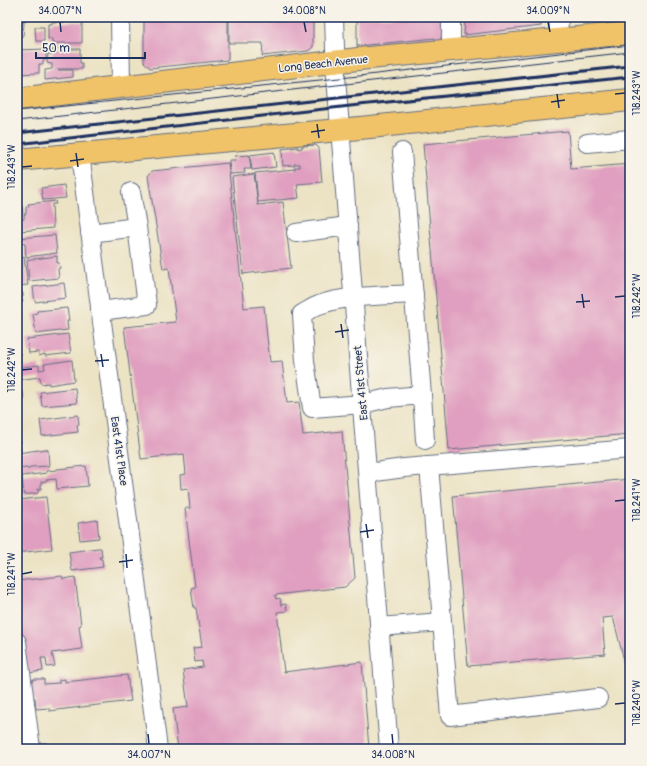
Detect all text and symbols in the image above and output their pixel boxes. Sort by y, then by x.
text: 34.007°N [38,5,82,17]
text: 34.008°N [282,5,326,17]
text: 34.009°N [526,5,570,17]
scale bar [36,34,145,60]
text: 50 m [42,41,70,56]
street label: Long Beach Avenue [278,53,369,75]
text: 118.243°W [631,70,643,115]
text: 118.243°W [6,144,18,189]
text: 118.242°W [631,273,643,318]
street label: East 41st Street [351,345,371,421]
text: 118.242°W [6,347,18,392]
street label: East 41st Place [108,416,130,487]
text: 118.241°W [631,478,643,522]
text: 118.241°W [6,552,18,596]
text: 118.240°W [631,679,643,726]
text: 34.007°N [127,749,171,761]
text: 34.008°N [371,749,415,761]

